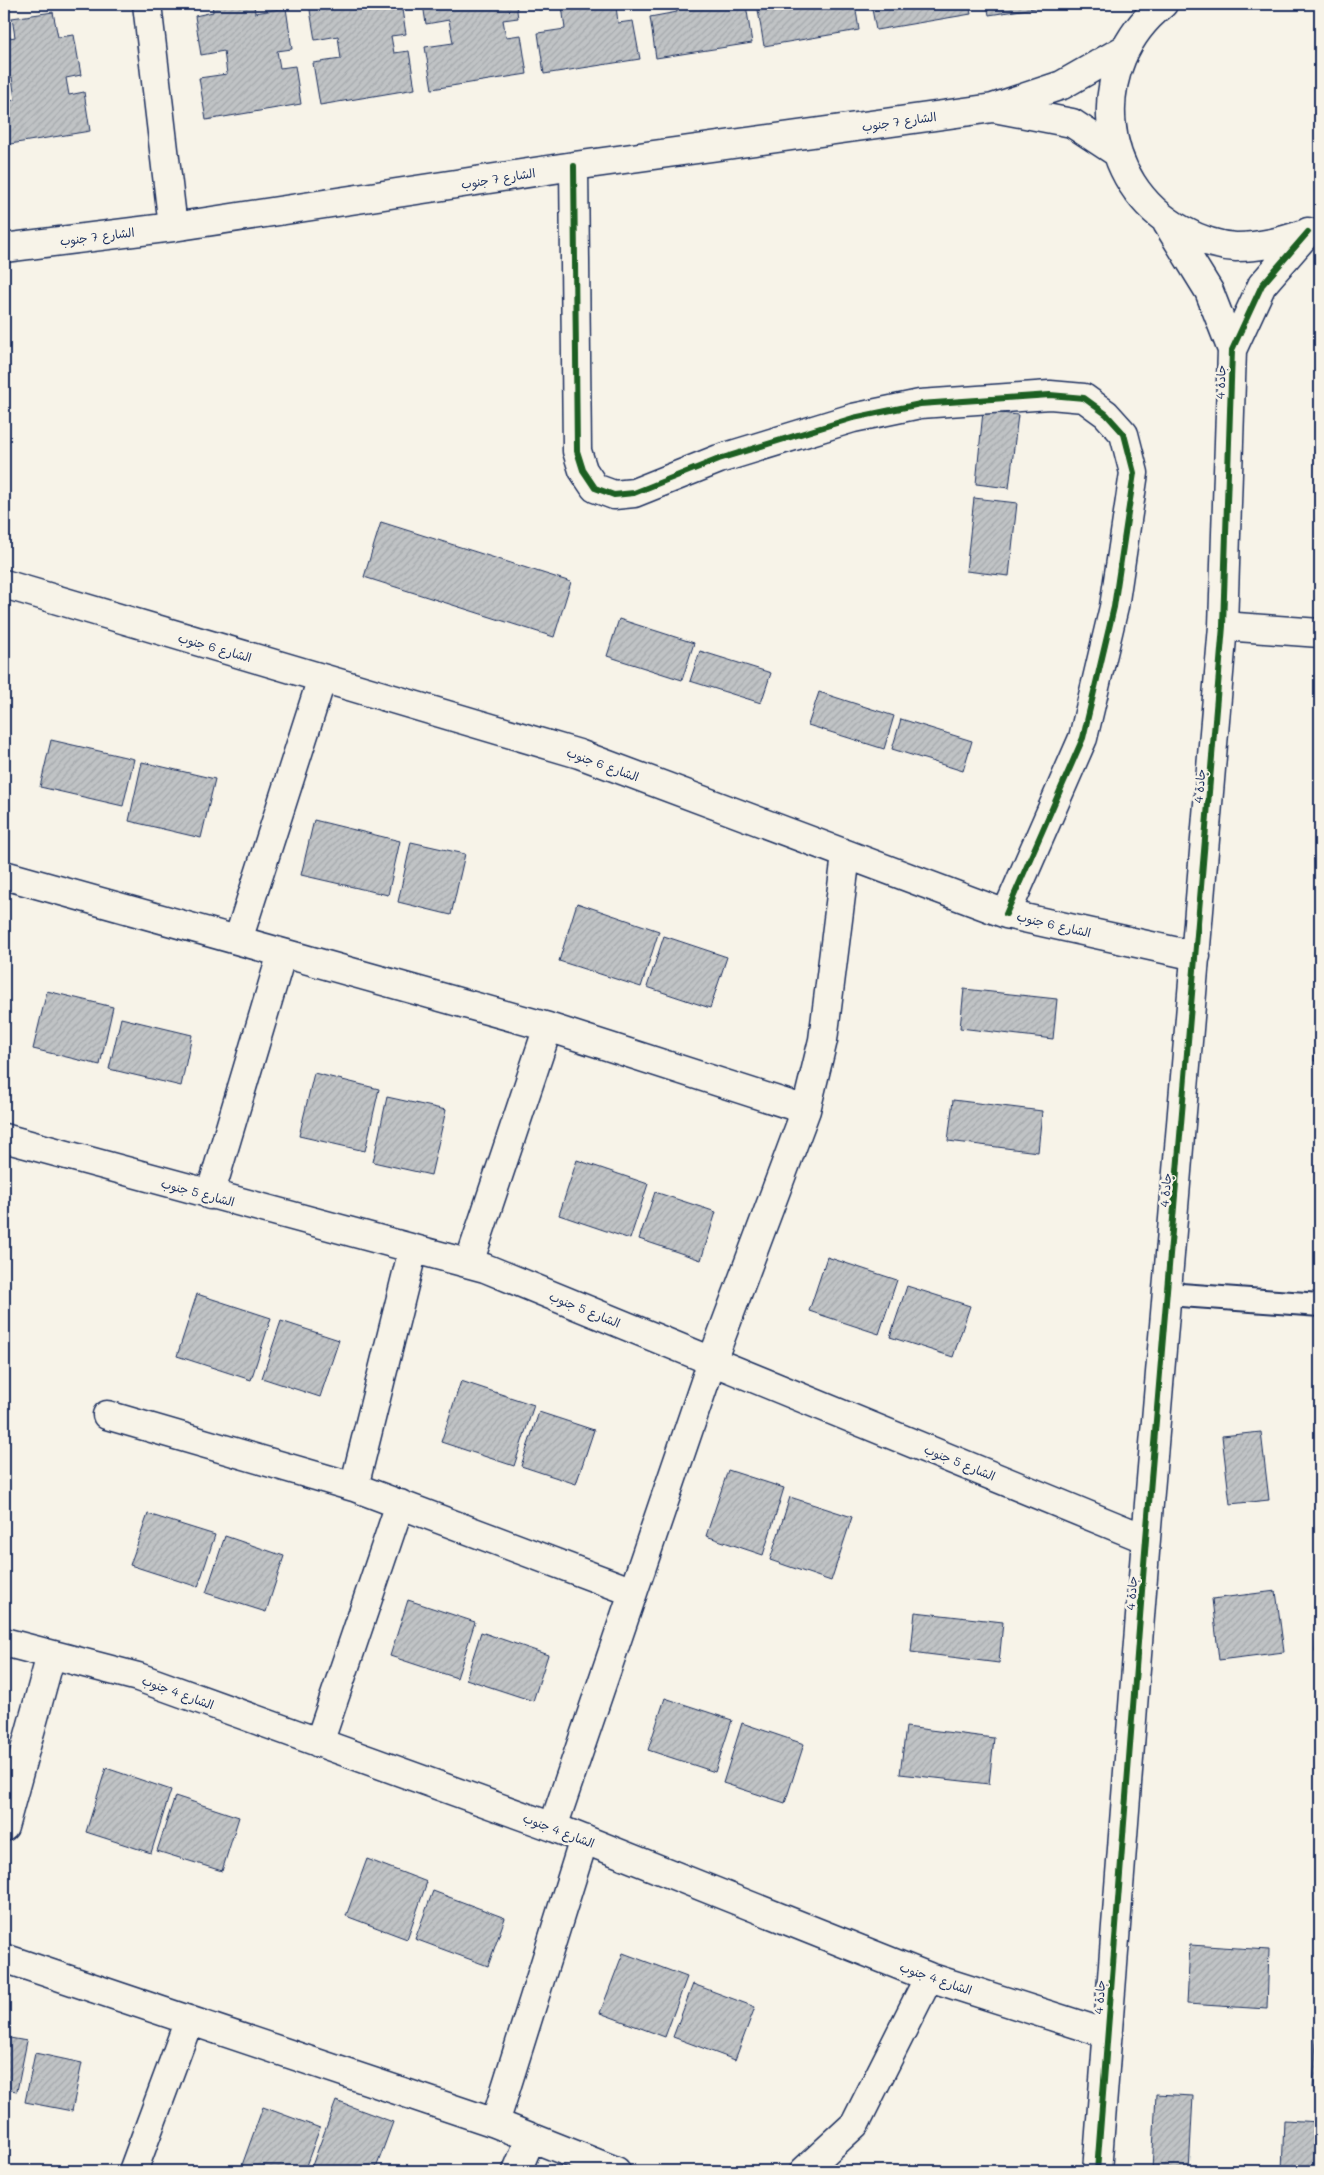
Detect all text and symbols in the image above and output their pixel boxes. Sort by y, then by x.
street label: الشارع 7 جنوب [861,108,938,136]
street label: الشارع 7 جنوب [460,164,537,194]
street label: الشارع 7 جنوب [59,223,135,250]
street label: جادة 4 [1211,365,1230,399]
street label: الشارع 6 جنوب [176,629,254,667]
street label: الشارع 6 جنوب [564,744,641,786]
street label: جادة 4 [1190,768,1209,804]
street label: الشارع 6 جنوب [1015,908,1093,942]
street label: جادة 4 [1156,1172,1175,1208]
street label: الشارع 5 جنوب [159,1175,236,1211]
street label: الشارع 5 جنوب [546,1287,623,1332]
street label: الشارع 5 جنوب [921,1440,998,1485]
street label: جادة 4 [1122,1575,1141,1611]
street label: الشارع 4 جنوب [139,1672,216,1714]
street label: الشارع 4 جنوب [520,1809,597,1853]
street label: الشارع 4 جنوب [897,1958,974,2000]
street label: جادة 4 [1090,1979,1109,2015]

